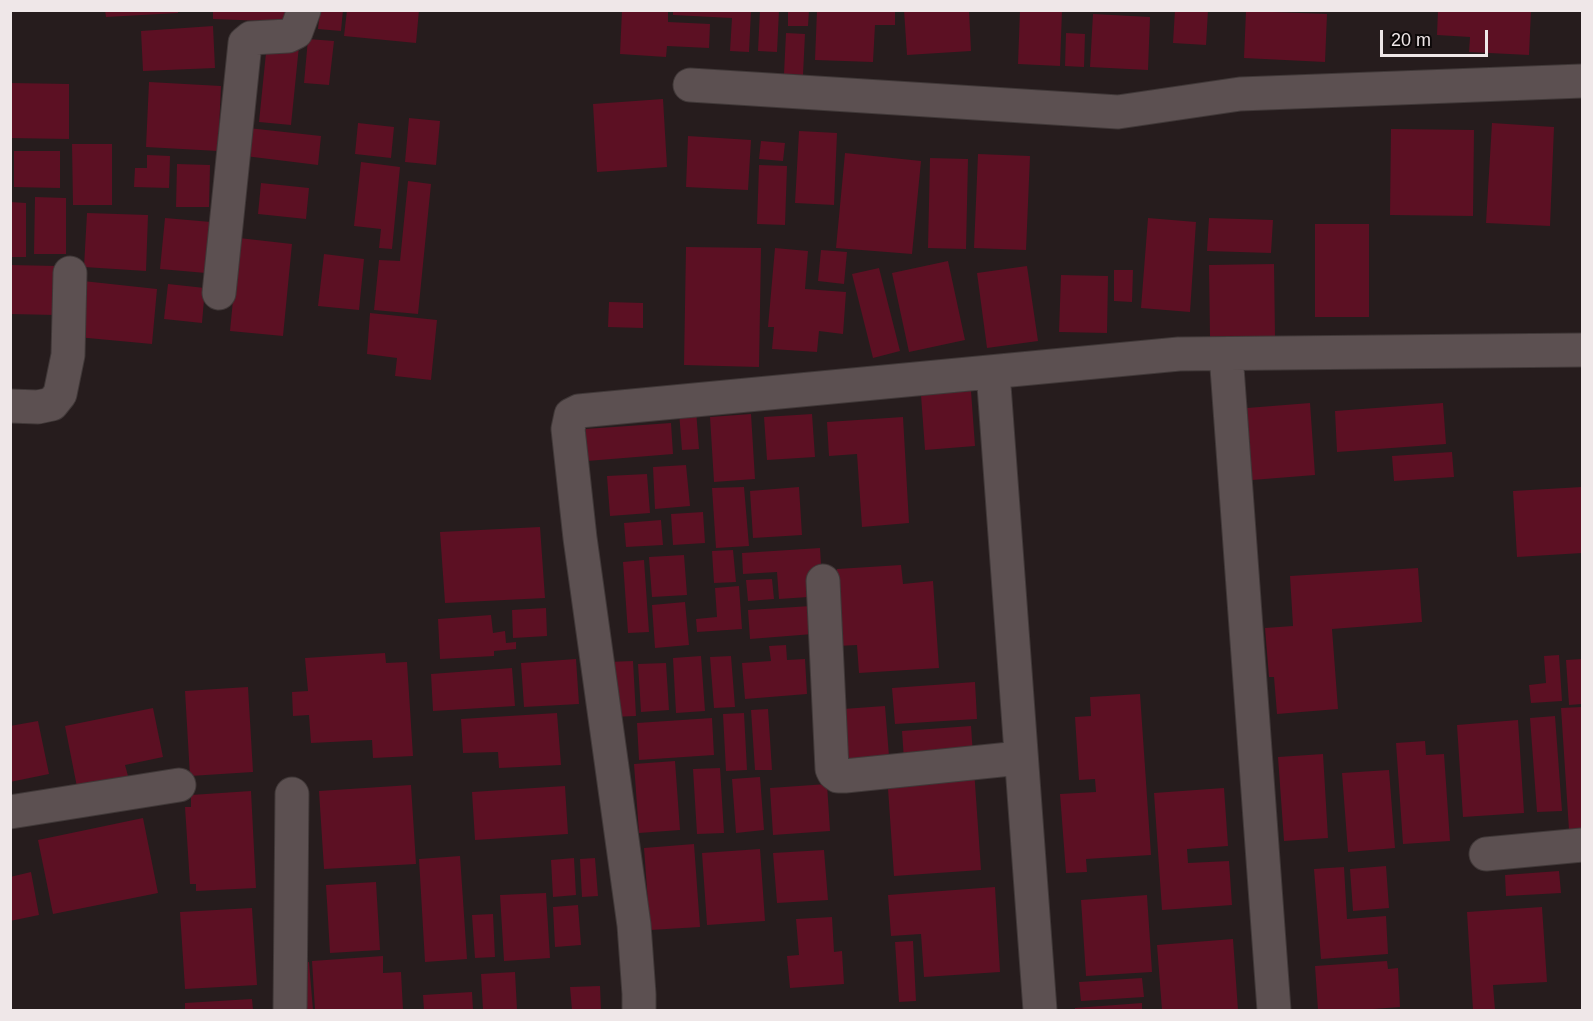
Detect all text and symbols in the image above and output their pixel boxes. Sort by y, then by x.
scale bar [1383,18,1491,56]
text: 20 m [1391,30,1431,50]

